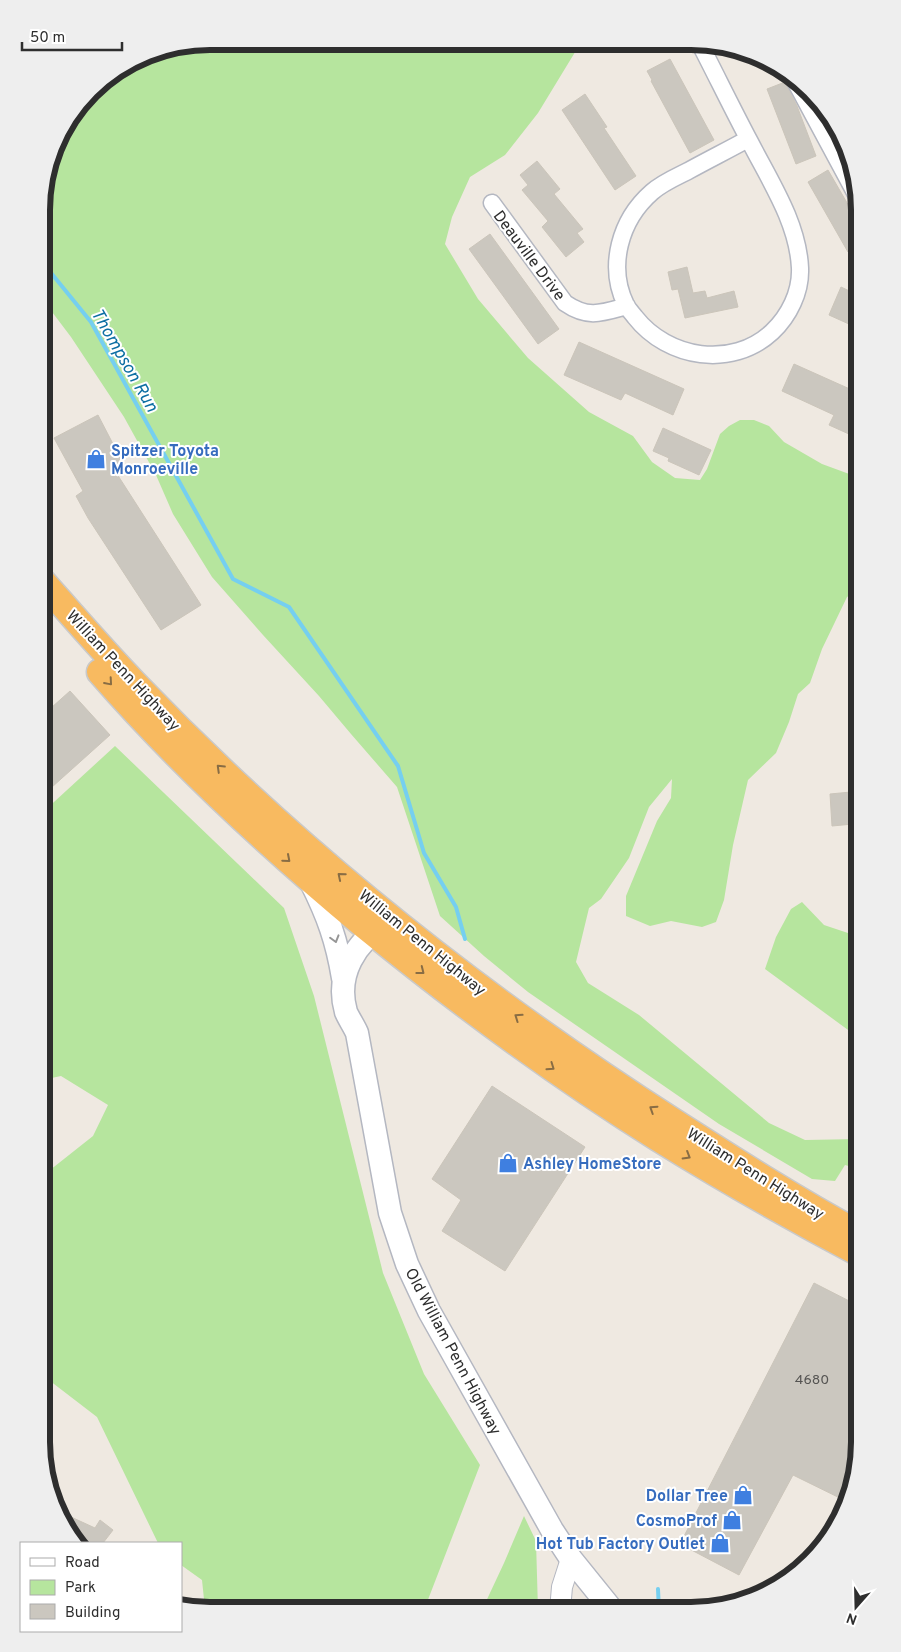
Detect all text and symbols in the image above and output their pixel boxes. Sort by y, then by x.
scale bar [22,20,122,52]
text: 50 m [30,29,65,48]
street label: Deauville Drive [488,207,569,305]
water label: Thompson Run [85,305,163,417]
place label: Spitzer Toyota Monroeville [111,442,219,480]
shop icon: Spitzer Toyota Monroeville [85,448,107,470]
street label: William Penn Highway [61,607,184,736]
one-way arrow [103,677,112,686]
one-way arrow [216,765,225,774]
one-way arrow [281,853,290,862]
one-way arrow [337,873,346,882]
street label: William Penn Highway [354,886,489,1001]
one-way arrow [330,934,340,943]
one-way arrow [415,965,424,973]
one-way arrow [515,1014,524,1023]
one-way arrow [546,1061,555,1070]
one-way arrow [650,1106,659,1115]
street label: William Penn Highway [683,1124,827,1225]
one-way arrow [682,1150,691,1159]
shop icon: Ashley HomeStore [497,1152,519,1174]
place label: Ashley HomeStore [523,1155,662,1175]
street label: Old William Penn Highway [400,1265,505,1439]
house number: 4680 [795,1372,829,1389]
shop icon: Dollar Tree [732,1484,754,1506]
place label: Dollar Tree [646,1487,728,1507]
shop icon: CosmoProf [721,1509,743,1531]
place label: CosmoProf [636,1512,717,1532]
shop icon: Hot Tub Factory Outlet [709,1532,731,1554]
place label: Hot Tub Factory Outlet [536,1535,705,1555]
legend [20,1542,182,1632]
text: Road [65,1554,100,1573]
text: Park [65,1579,96,1598]
north arrow [831,1582,881,1632]
text: Building [65,1604,120,1623]
text: N [844,1608,860,1628]

